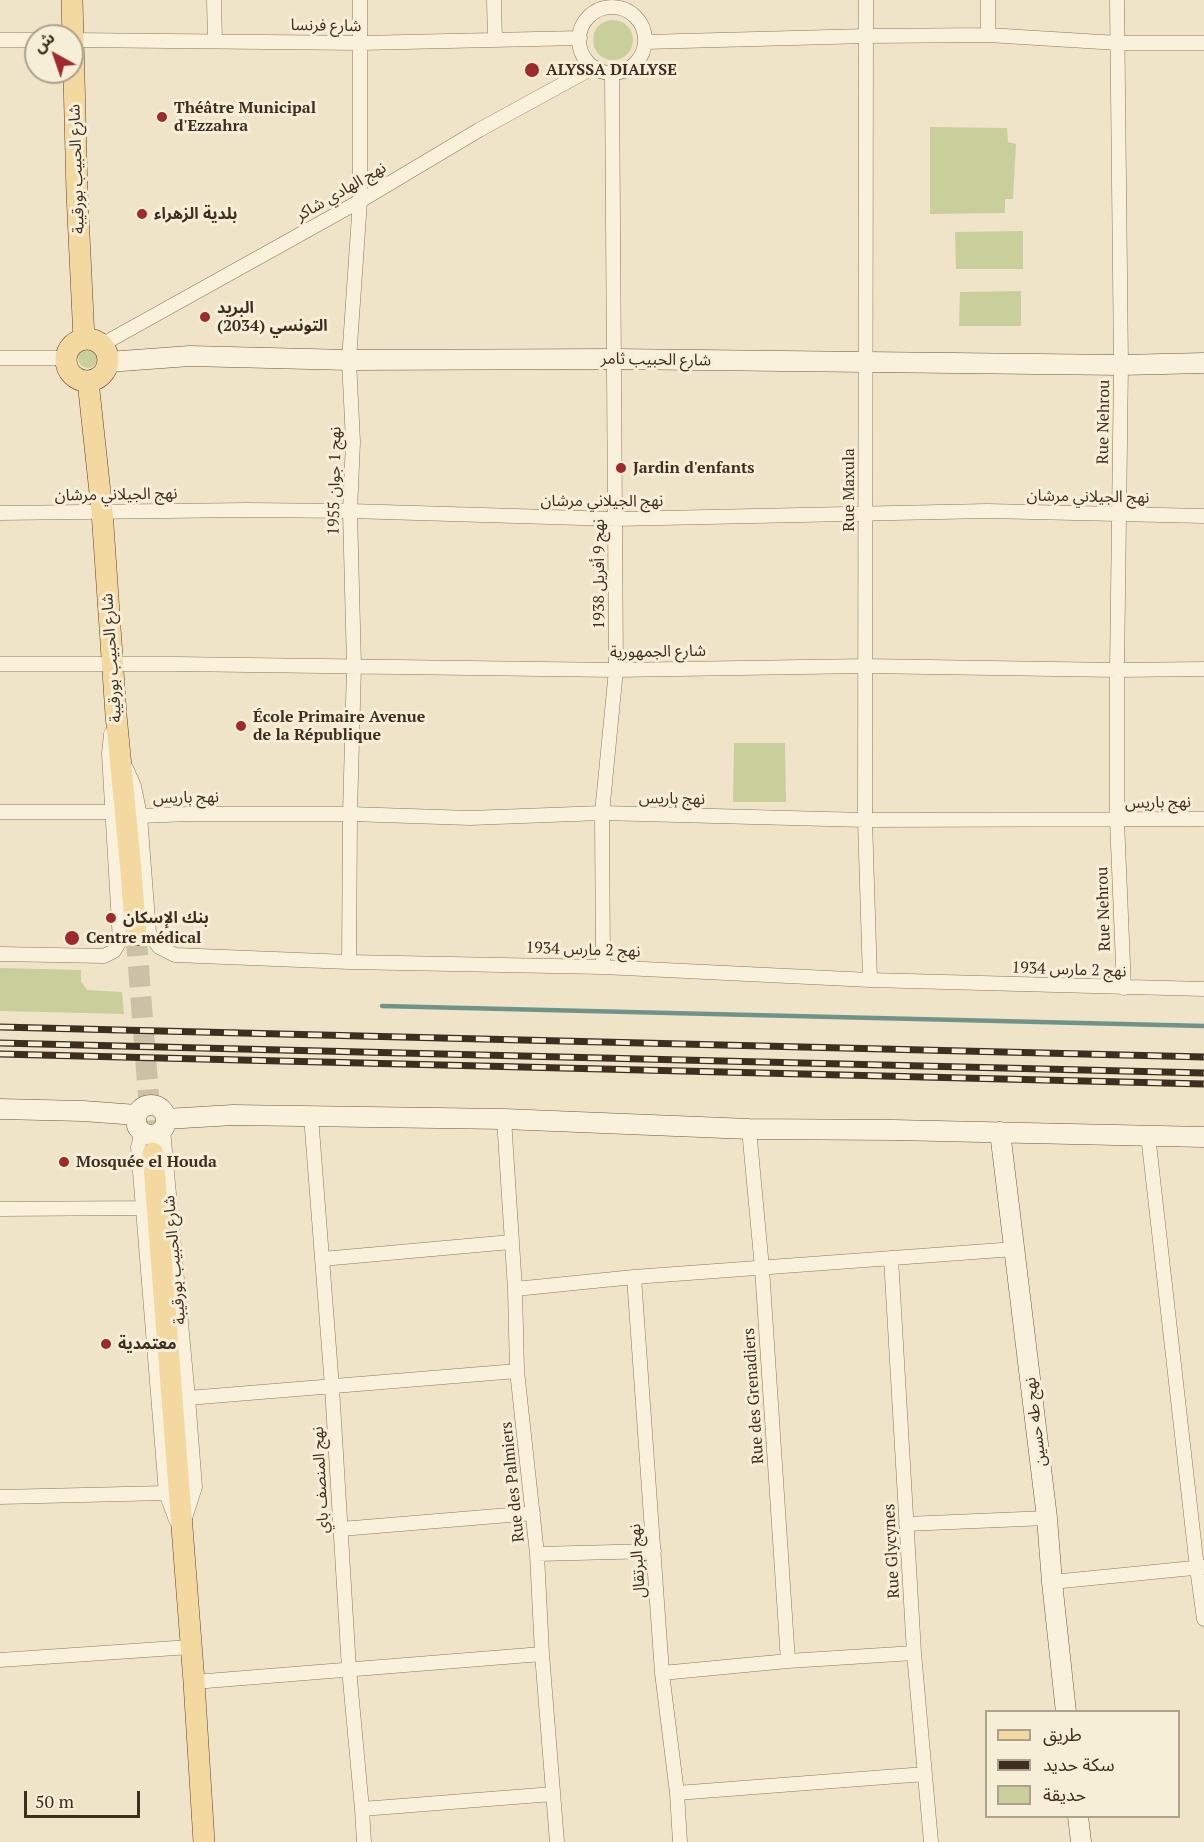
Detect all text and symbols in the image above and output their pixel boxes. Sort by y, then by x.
street label: شارع فرنسا [291,16,361,36]
north arrow [24,24,84,84]
text: ش [28,26,59,57]
place label: ALYSSA DIALYSE [546,60,677,80]
marker: ALYSSA DIALYSE [523,61,541,79]
place label: Théâtre Municipal d'Ezzahra [174,98,316,136]
street label: شارع الحبيب بورقيبة [65,104,89,234]
marker: Théâtre Municipal d'Ezzahra [155,110,169,124]
street label: نهج الهادي شاكر [292,158,390,226]
place label: بلدية الزهراء [154,204,237,224]
marker: بلدية الزهراء [135,207,149,221]
place label: البريد التونسي (2034) [217,298,328,336]
marker: البريد التونسي (2034) [198,310,212,324]
street label: شارع الحبيب ثامر [601,349,711,371]
street label: Rue Nehrou [1094,380,1114,464]
street label: نهج 1 جوان 1955 [324,426,346,536]
street label: Rue Maxula [839,448,859,532]
place label: Jardin d'enfants [633,458,755,478]
marker: Jardin d'enfants [614,461,628,475]
street label: نهج الجيلاني مرشان [54,484,178,506]
street label: نهج الجيلاني مرشان [1026,486,1150,508]
street label: نهج الجيلاني مرشان [541,491,663,511]
street label: نهج 9 أفريل 1938 [589,519,609,629]
street label: شارع الحبيب بورقيبة [98,593,126,723]
street label: شارع الجمهورية [610,642,706,662]
place label: École Primaire Avenue de la République [253,707,425,745]
marker: École Primaire Avenue de la République [234,719,248,733]
street label: نهج باريس [153,788,219,808]
street label: نهج باريس [639,789,705,809]
street label: نهج باريس [1125,793,1191,813]
street label: Rue Nehrou [1093,866,1115,952]
place label: بنك الإسكان [123,908,209,928]
marker: بنك الإسكان [104,911,118,925]
place label: Centre médical [86,928,201,948]
marker: Centre médical [63,929,81,947]
street label: نهج 2 مارس 1934 [525,938,641,962]
street label: نهج 2 مارس 1934 [1011,958,1127,982]
place label: Mosquée el Houda [76,1152,217,1172]
marker: Mosquée el Houda [57,1155,71,1169]
street label: شارع الحبيب بورقيبة [160,1195,190,1325]
street label: Rue des Grenadiers [740,1327,768,1465]
place label: معتمدية [118,1334,176,1354]
marker: معتمدية [99,1337,113,1351]
street label: نهج طه حسين [1021,1376,1051,1468]
street label: Rue des Palmiers [497,1421,529,1543]
street label: نهج المنصف باي [309,1426,333,1534]
street label: Rue Glycynes [880,1503,904,1599]
street label: نهج البرتقال [626,1523,650,1599]
legend [985,1710,1180,1818]
text: طريق [1043,1722,1082,1746]
text: سكة حديد [1043,1752,1115,1776]
scale bar [27,1779,142,1817]
text: حديقة [1043,1782,1086,1806]
text: 50 m [35,1789,74,1813]

